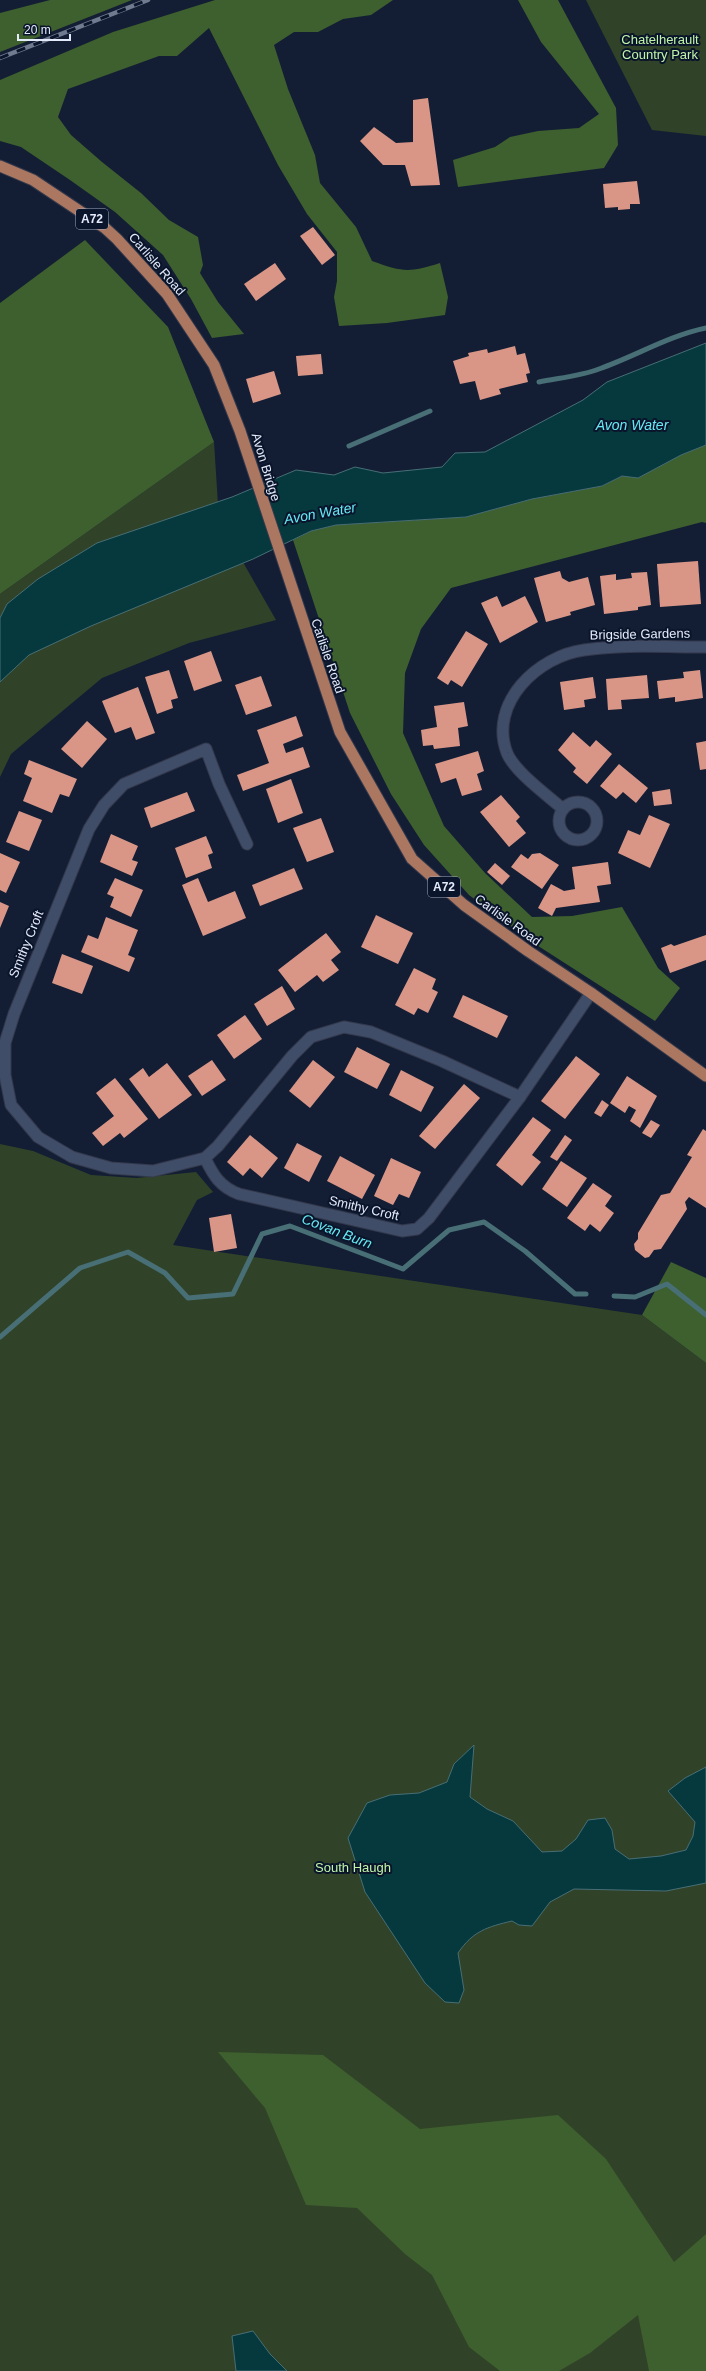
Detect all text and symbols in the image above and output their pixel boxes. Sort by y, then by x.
scale bar [18,16,70,42]
text: 20 m [24,23,51,37]
park label: Chatelherault Country Park [621,32,699,62]
road number: A72 [76,209,108,229]
street label: Carlisle Road [126,230,188,298]
water label: Avon Water [595,417,670,433]
street label: Avon Bridge [249,431,283,503]
water label: Avon Water [282,499,358,527]
street label: Carlisle Road [308,617,348,695]
street label: Brigside Gardens [590,626,691,642]
road number: A72 [428,877,460,897]
street label: Carlisle Road [472,891,544,949]
street label: Smithy Croft [6,908,46,980]
street label: Smithy Croft [327,1193,401,1223]
water label: Covan Burn [300,1210,375,1252]
park label: South Haugh [315,1860,391,1875]

